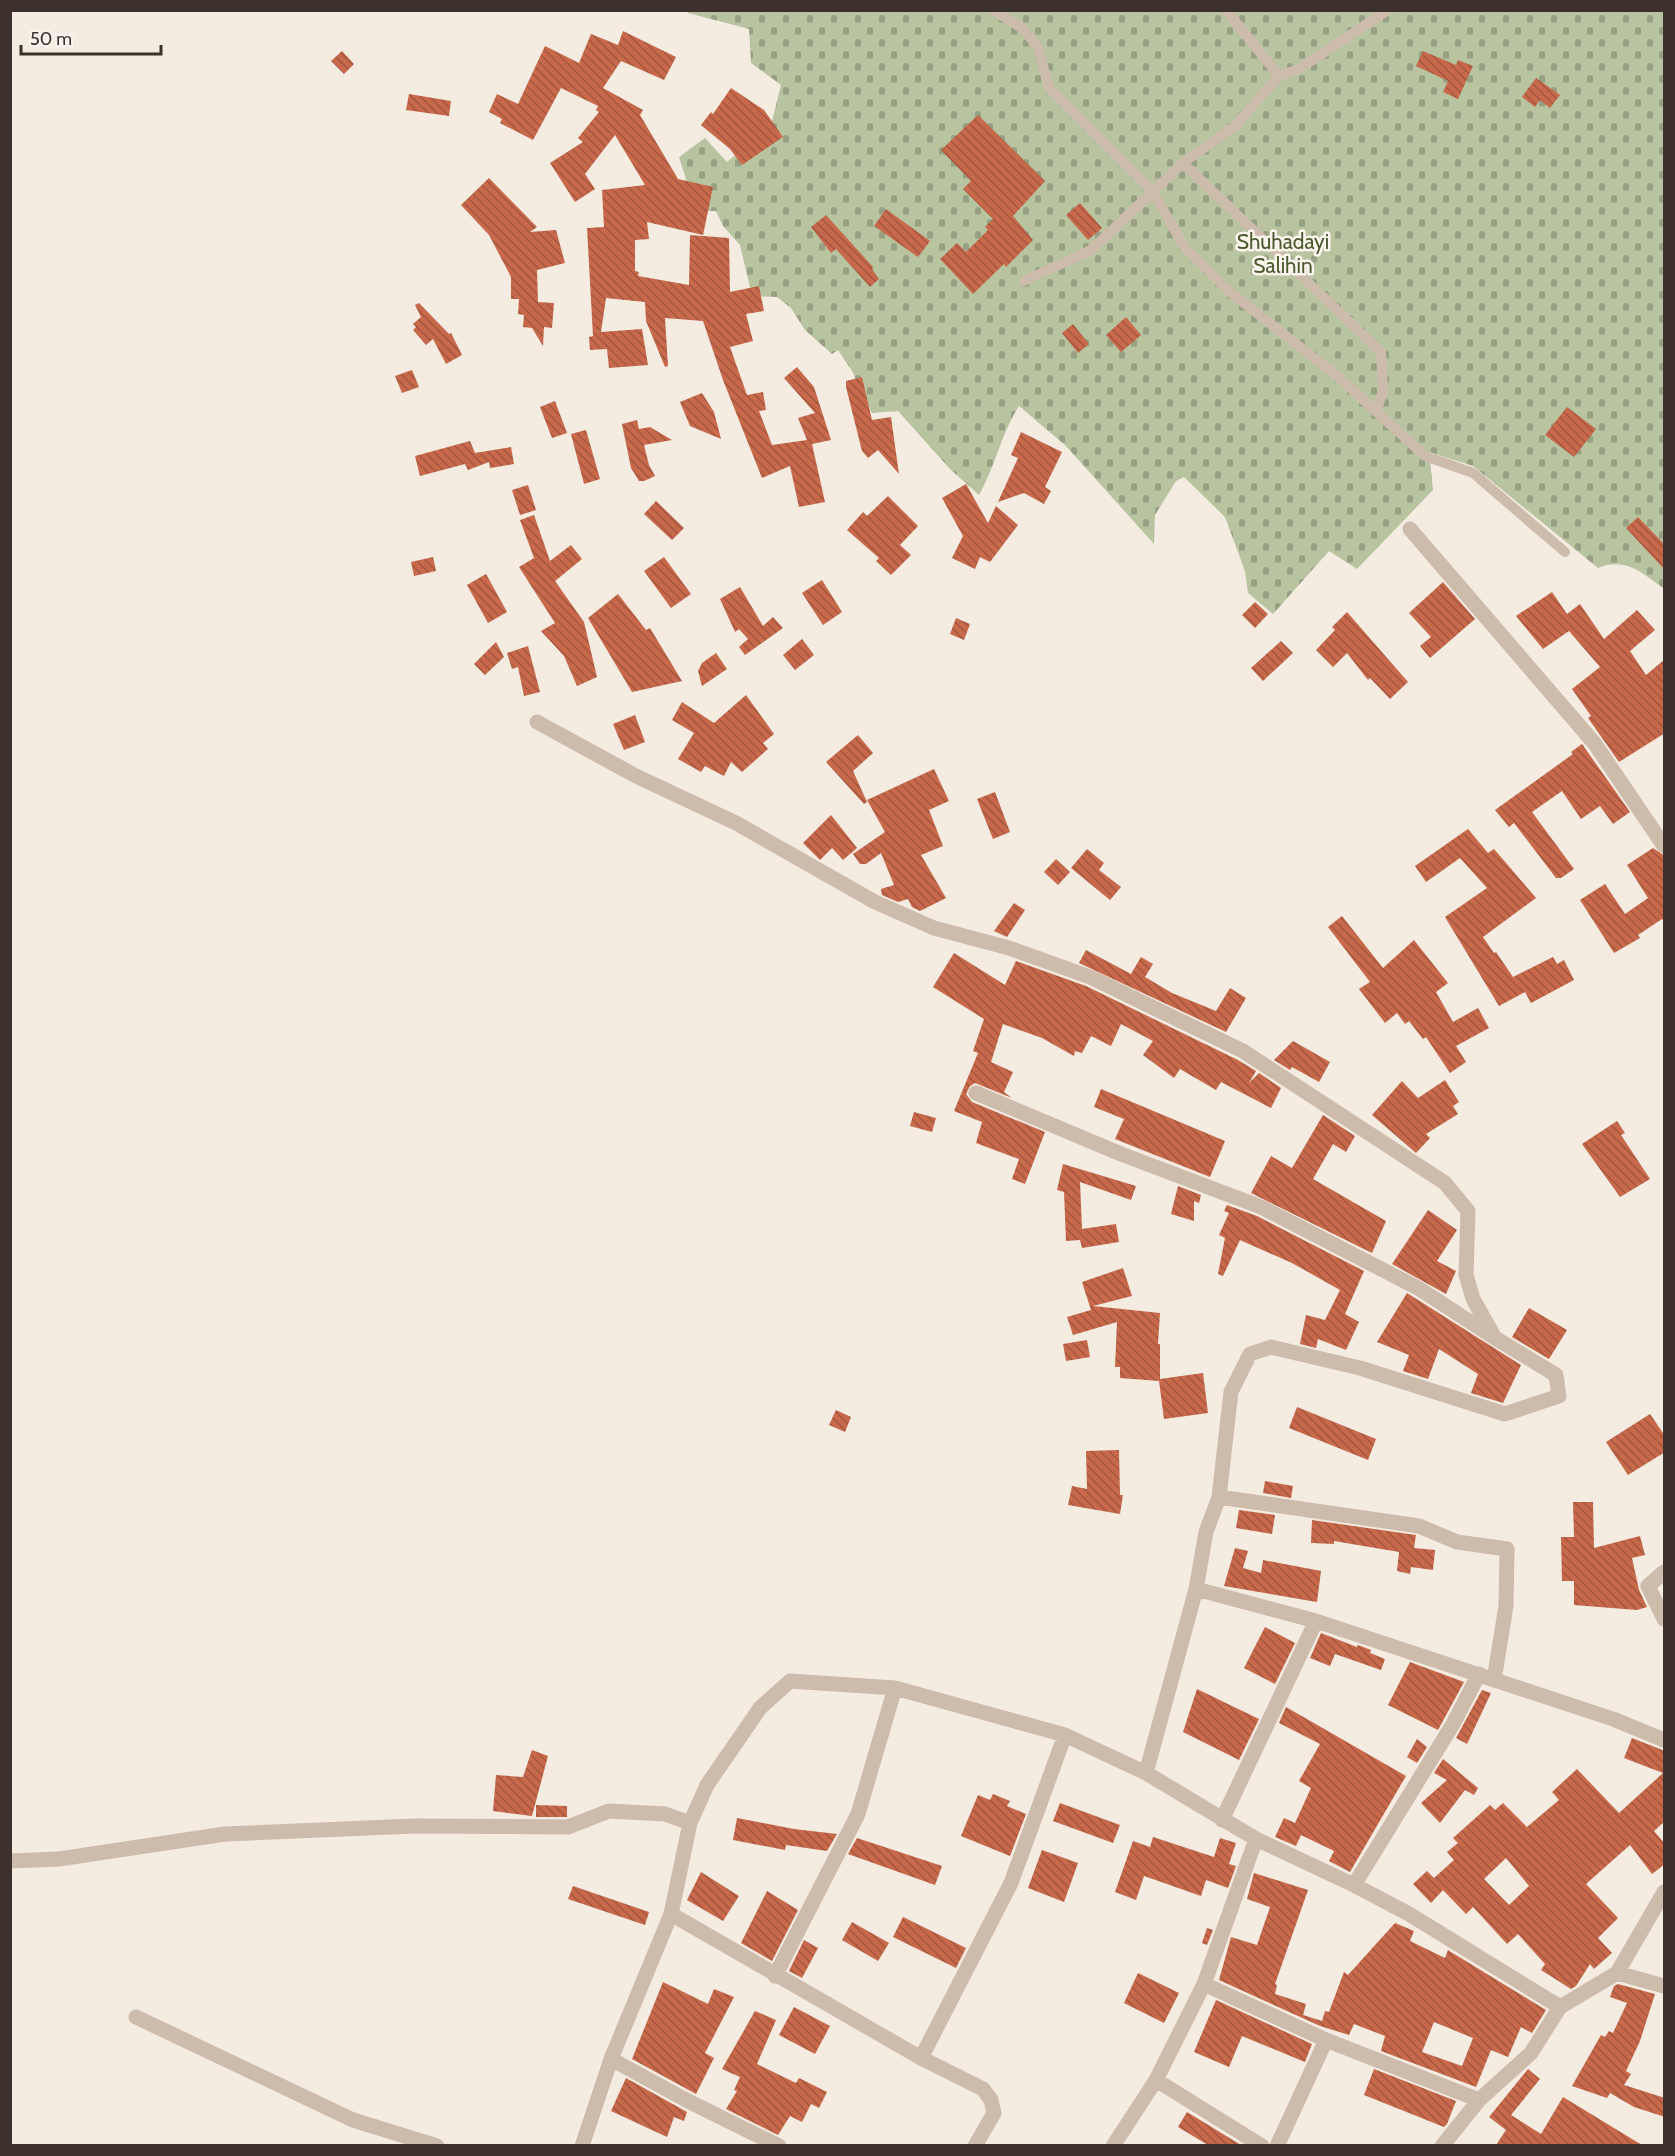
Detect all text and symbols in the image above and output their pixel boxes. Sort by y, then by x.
scale bar [21,18,160,56]
text: 50 m [30,28,72,50]
park label: Shuhadayi Salihin [1237,229,1329,278]

